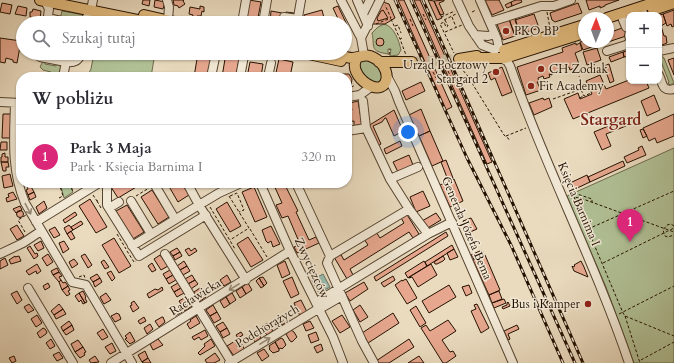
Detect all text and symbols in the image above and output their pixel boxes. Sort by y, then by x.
north arrow [578,12,614,48]
map controls [626,12,662,84]
button: + [626,12,662,48]
search box [16,16,352,60]
place label: PKO BP [514,23,559,39]
marker: PKO BP [501,26,511,36]
icon: search [30,27,52,49]
text: Szukaj tutaj [62,28,136,48]
button: − [626,48,662,84]
place label: Urząd Pocztowy Stargard 2 [403,57,489,87]
place label: CH Zodiak [549,61,608,77]
marker: CH Zodiak [536,64,546,74]
marker: Urząd Pocztowy Stargard 2 [491,67,501,77]
place label: Fit Academy [539,78,604,94]
marker: Fit Academy [526,81,536,91]
text: W pobliżu [32,87,113,110]
district label: Stargard [581,109,641,131]
your location [398,122,418,142]
text: Park 3 Maja [70,138,152,158]
text: 1 [42,148,48,166]
text: 320 m [302,148,336,166]
text: Park · Księcia Barnima I [70,158,202,176]
street label: Księcia Barnima I [554,160,604,248]
street label: Generała Józefa Bema [438,174,496,283]
one-way arrow [25,203,33,215]
pin: 1 [617,209,643,242]
street label: Zwycięzców [291,235,333,302]
street label: Racławicka [166,275,224,319]
one-way arrow [229,283,240,291]
place label: Bus i Kamper [511,296,581,312]
marker: Bus i Kamper [583,299,593,309]
street label: Podchorążych [232,300,302,351]
one-way arrow [259,337,271,345]

